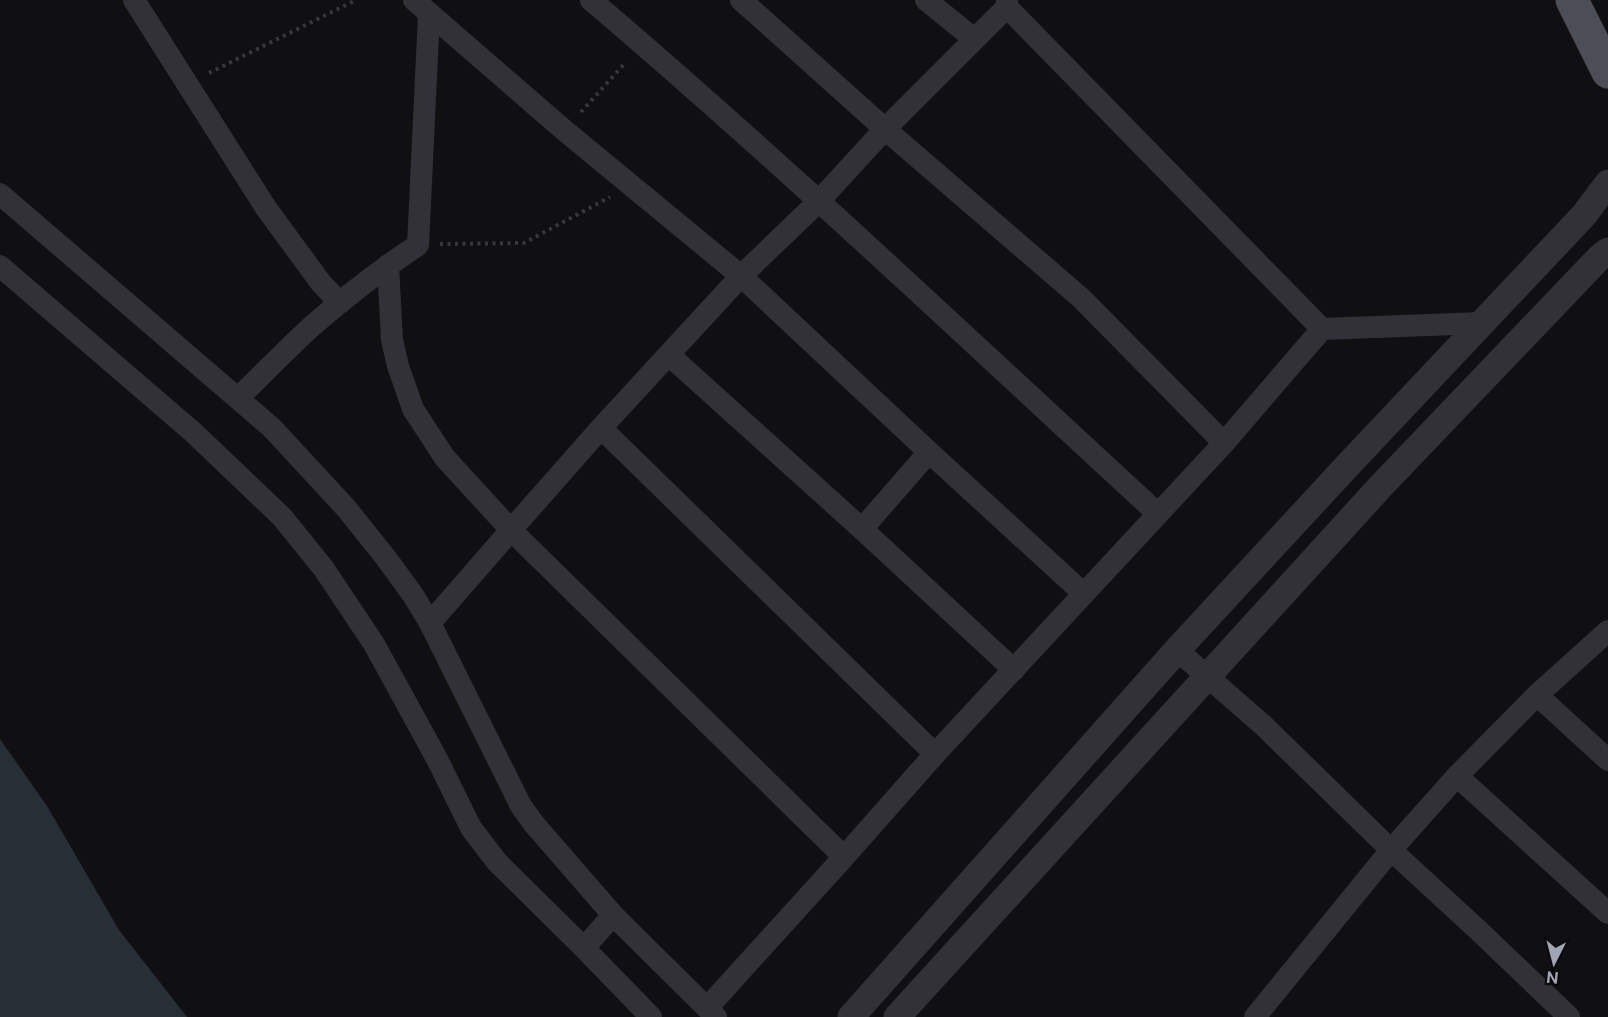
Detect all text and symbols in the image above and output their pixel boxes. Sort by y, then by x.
north arrow [1524,933,1584,993]
text: N [1545,967,1560,988]

